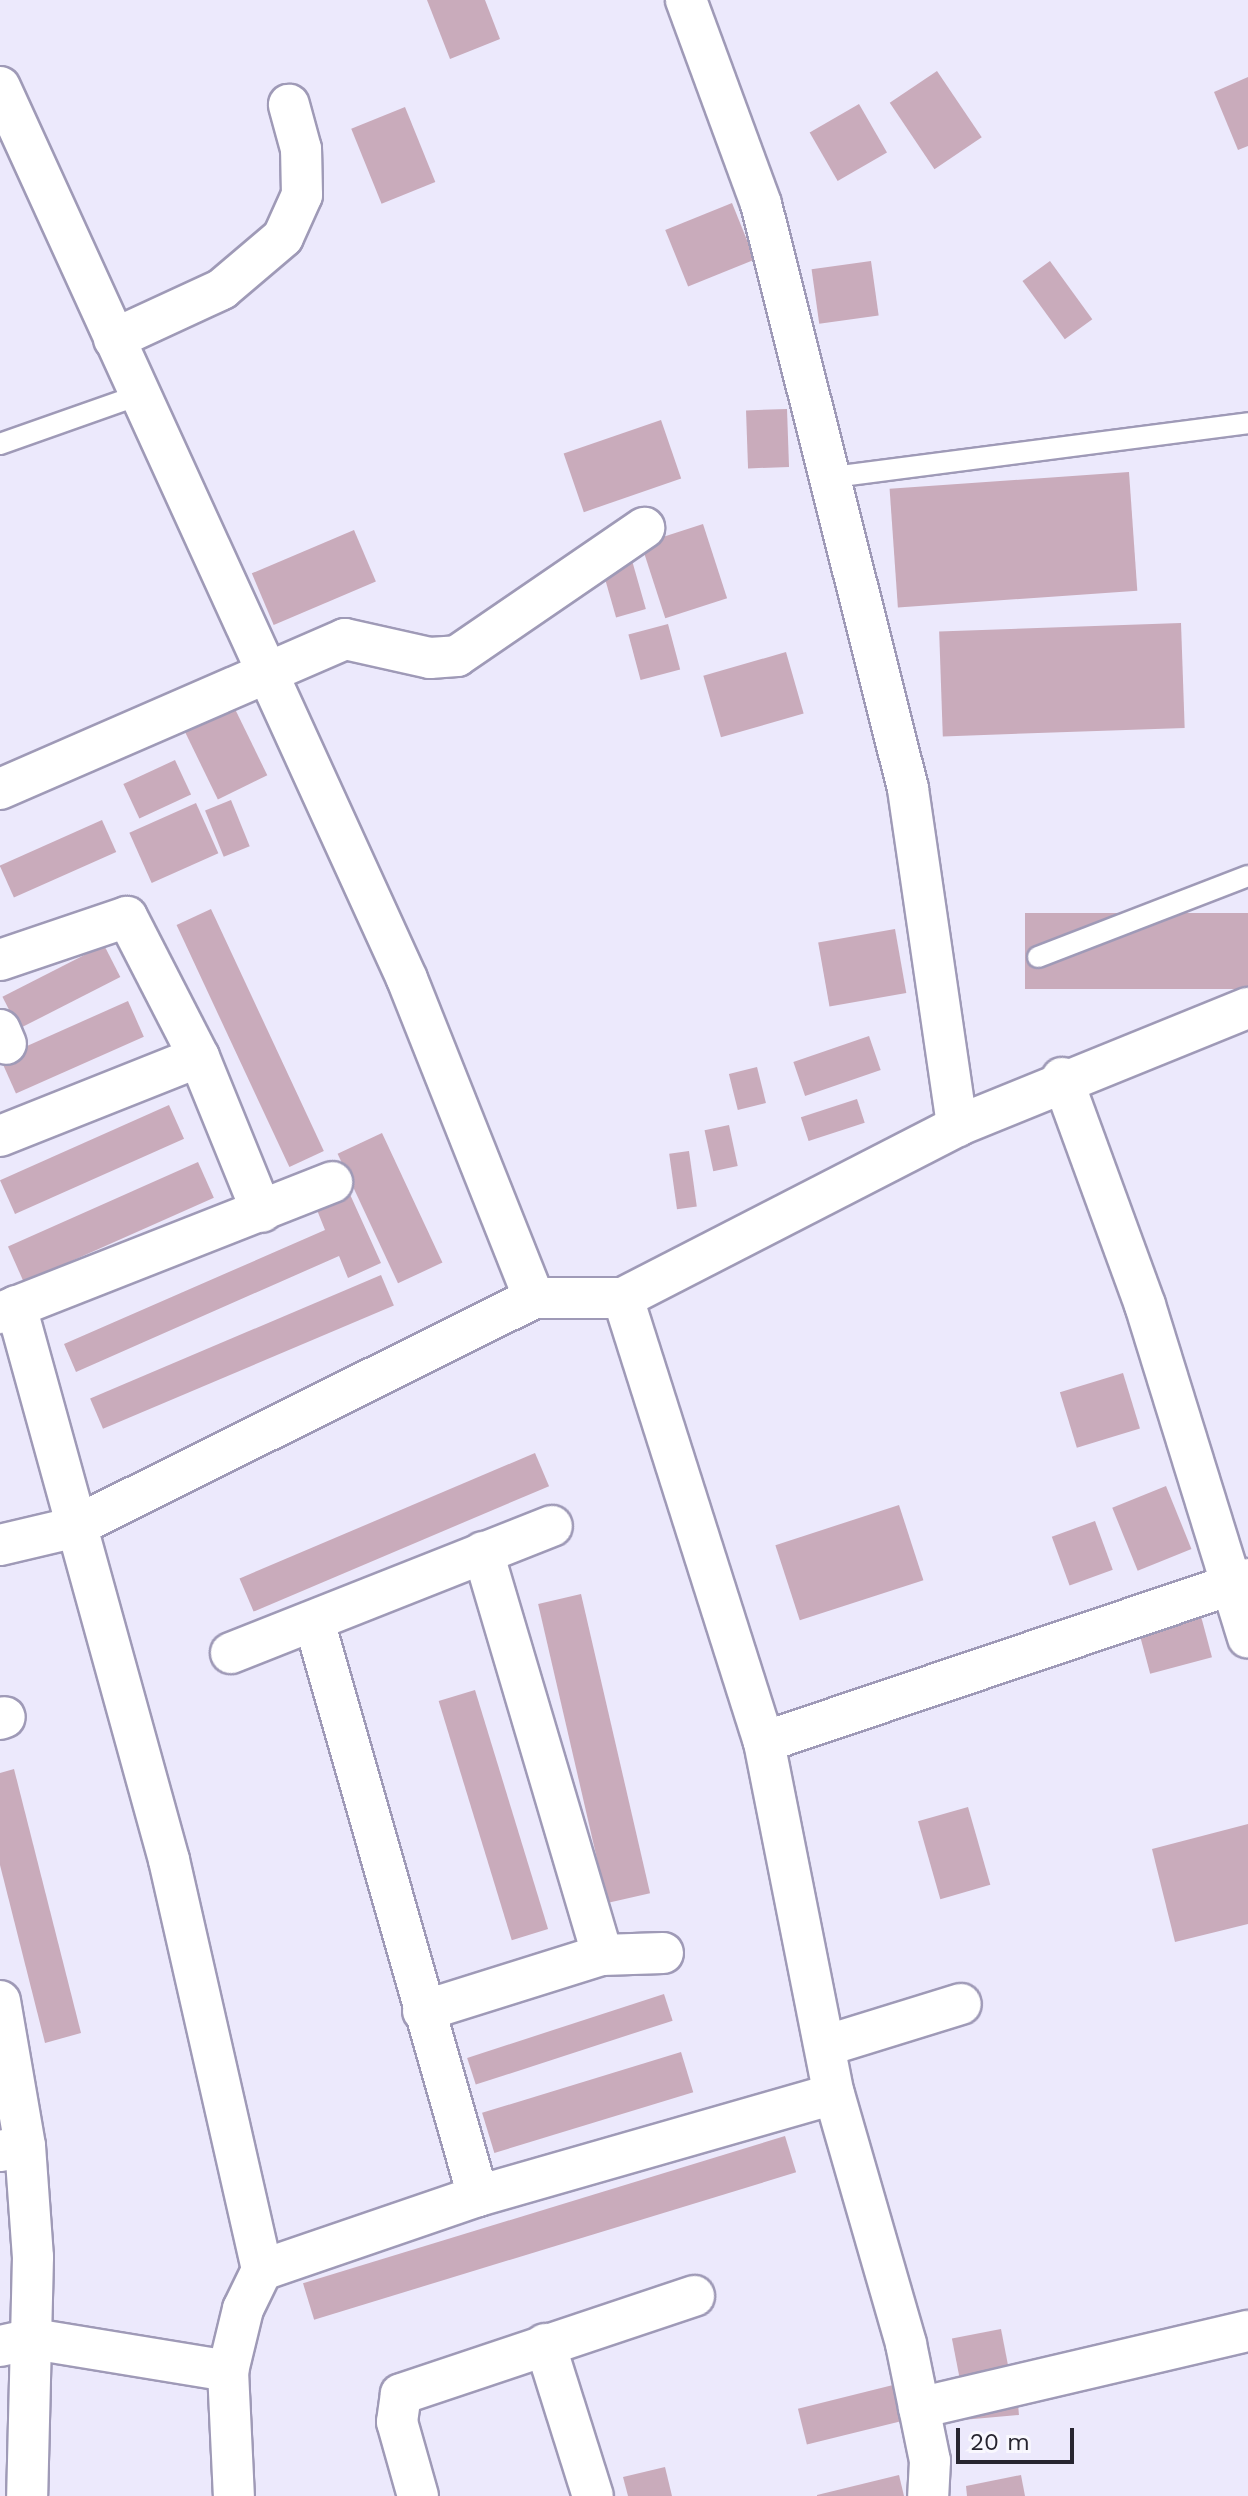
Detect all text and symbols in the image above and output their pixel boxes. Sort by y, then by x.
scale bar [960,2412,1078,2462]
text: 20 m [970,2428,1030,2456]

